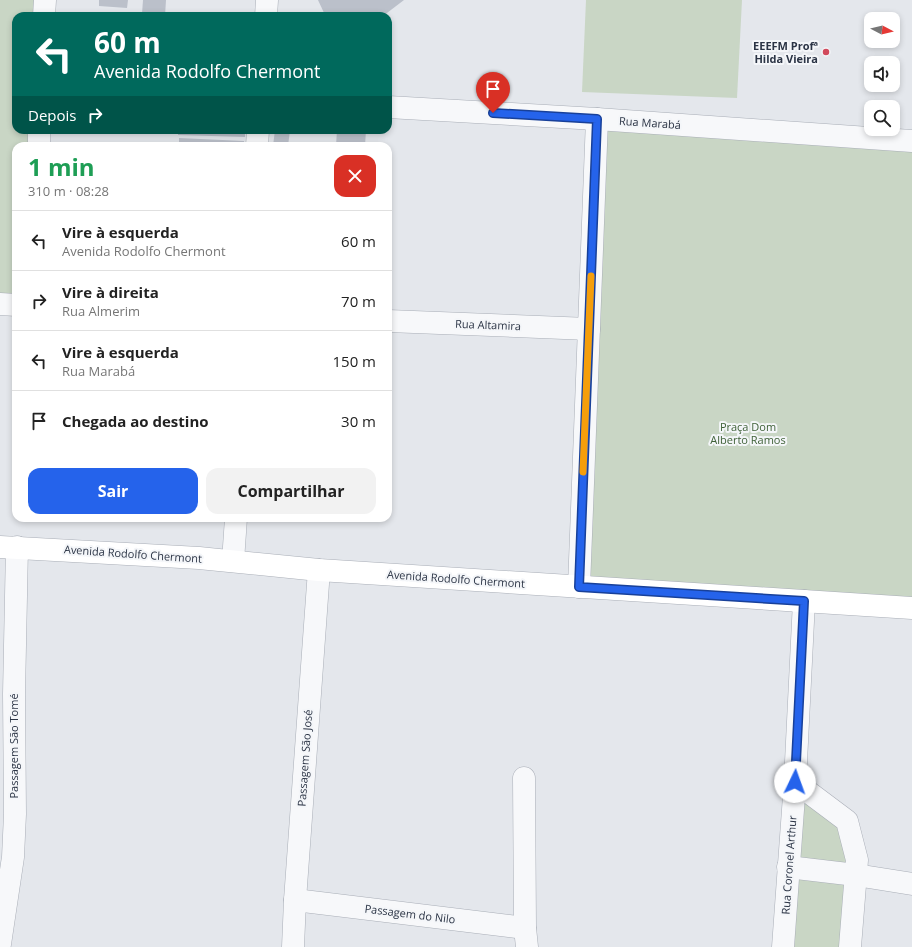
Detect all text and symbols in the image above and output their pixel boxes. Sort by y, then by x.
north arrow [864,12,900,48]
map controls [864,12,900,136]
text: 60 m [94,23,161,61]
icon: left [28,28,80,80]
place label: EEEFM Profª Hilda Vieira [753,38,818,66]
marker: EEEFM Profª Hilda Vieira [821,47,831,57]
button: sound [864,56,900,92]
text: Avenida Rodolfo Chermont [94,59,320,83]
pin [476,72,510,113]
icon: arrive [482,78,504,100]
button: search [864,100,900,136]
icon: right [84,104,106,126]
text: Depois [28,105,76,125]
street label: Rua Marabá [619,113,681,132]
text: 1 min [28,150,95,183]
button: close [334,155,376,197]
text: 310 m · 08:28 [28,182,109,200]
text: Vire à esquerda [62,222,179,242]
icon: left [28,230,50,252]
text: 60 m [341,231,376,251]
text: Avenida Rodolfo Chermont [62,242,226,260]
text: Vire à direita [62,282,159,302]
icon: right [28,290,50,312]
text: 70 m [341,291,376,311]
text: Rua Almerim [62,302,140,320]
street label: Rua Altamira [455,316,521,333]
text: Vire à esquerda [62,342,179,362]
icon: left [28,350,50,372]
text: 150 m [332,351,376,371]
text: Rua Marabá [62,362,135,380]
icon: arrive [28,410,50,432]
text: Chegada ao destino [62,411,209,431]
text: 30 m [341,411,376,431]
park label: Praça Dom Alberto Ramos [710,419,786,447]
button: Sair [28,468,198,514]
button: Compartilhar [206,468,376,514]
street label: Avenida Rodolfo Chermont [63,541,203,566]
street label: Avenida Rodolfo Chermont [386,566,526,591]
street label: Passagem São Tomé [6,693,21,799]
street label: Passagem São José [294,709,315,807]
position arrow [774,761,816,803]
street label: Rua Coronel Arthur [778,815,799,915]
street label: Passagem do Nilo [364,901,457,927]

